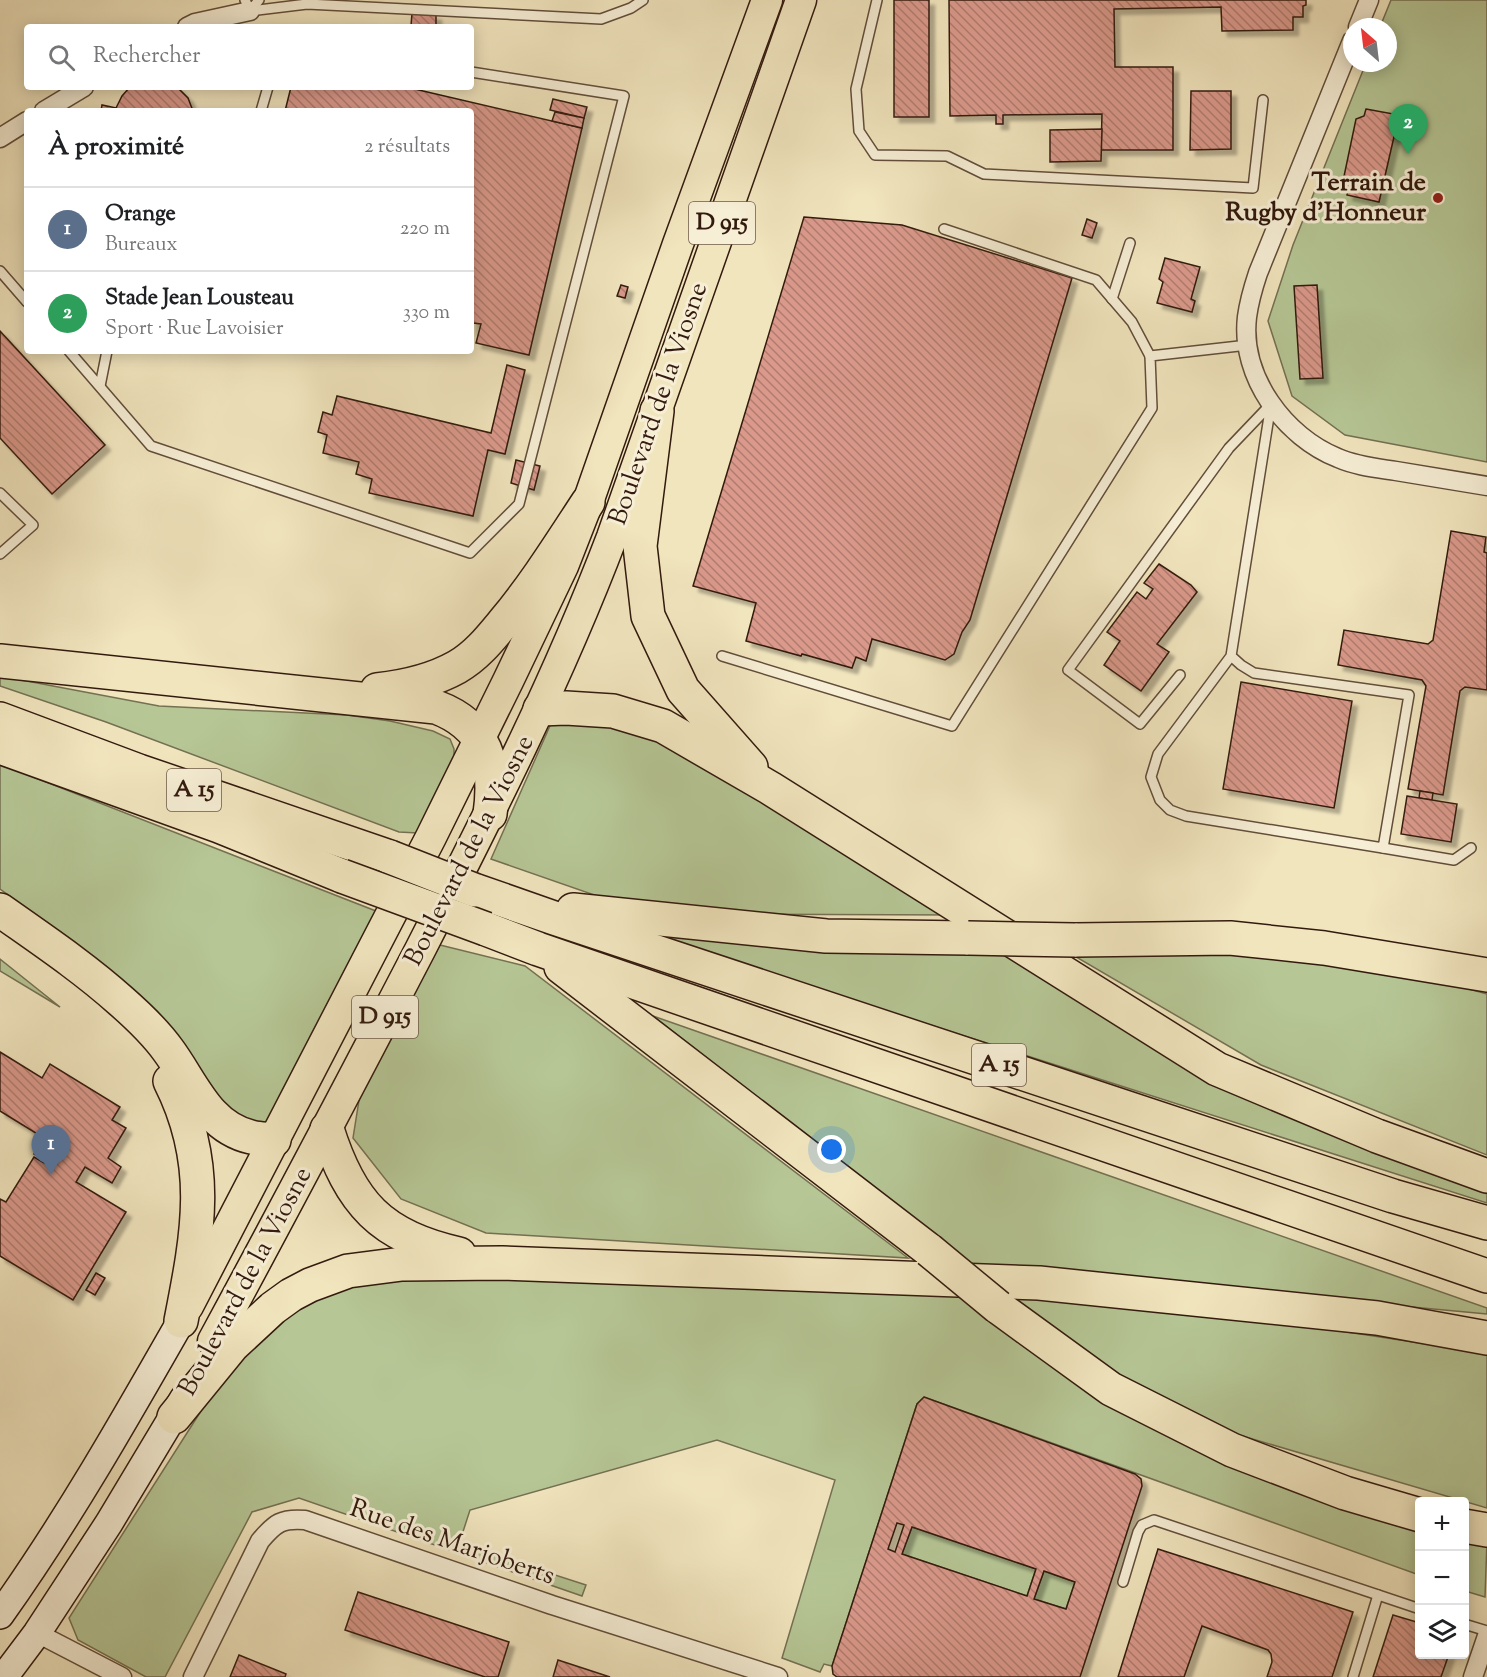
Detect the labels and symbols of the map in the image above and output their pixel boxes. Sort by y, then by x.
north arrow [1343,18,1397,72]
pin: 2 [1388,104,1428,154]
place label: Terrain de Rugby d'Honneur [1225,165,1426,232]
marker: Terrain de Rugby d'Honneur [1431,191,1445,205]
road number: D 915 [689,202,755,244]
street label: Boulevard de la Viosne [600,278,718,530]
street label: Boulevard de la Viosne [396,729,544,973]
road number: A 15 [167,769,221,811]
road number: D 915 [352,996,418,1038]
road number: A 15 [972,1044,1026,1086]
pin: 1 [32,1126,70,1175]
your location [817,1135,846,1164]
street label: Boulevard de la Viosne [170,1161,322,1403]
street label: Rue des Marjoberts [345,1491,559,1595]

